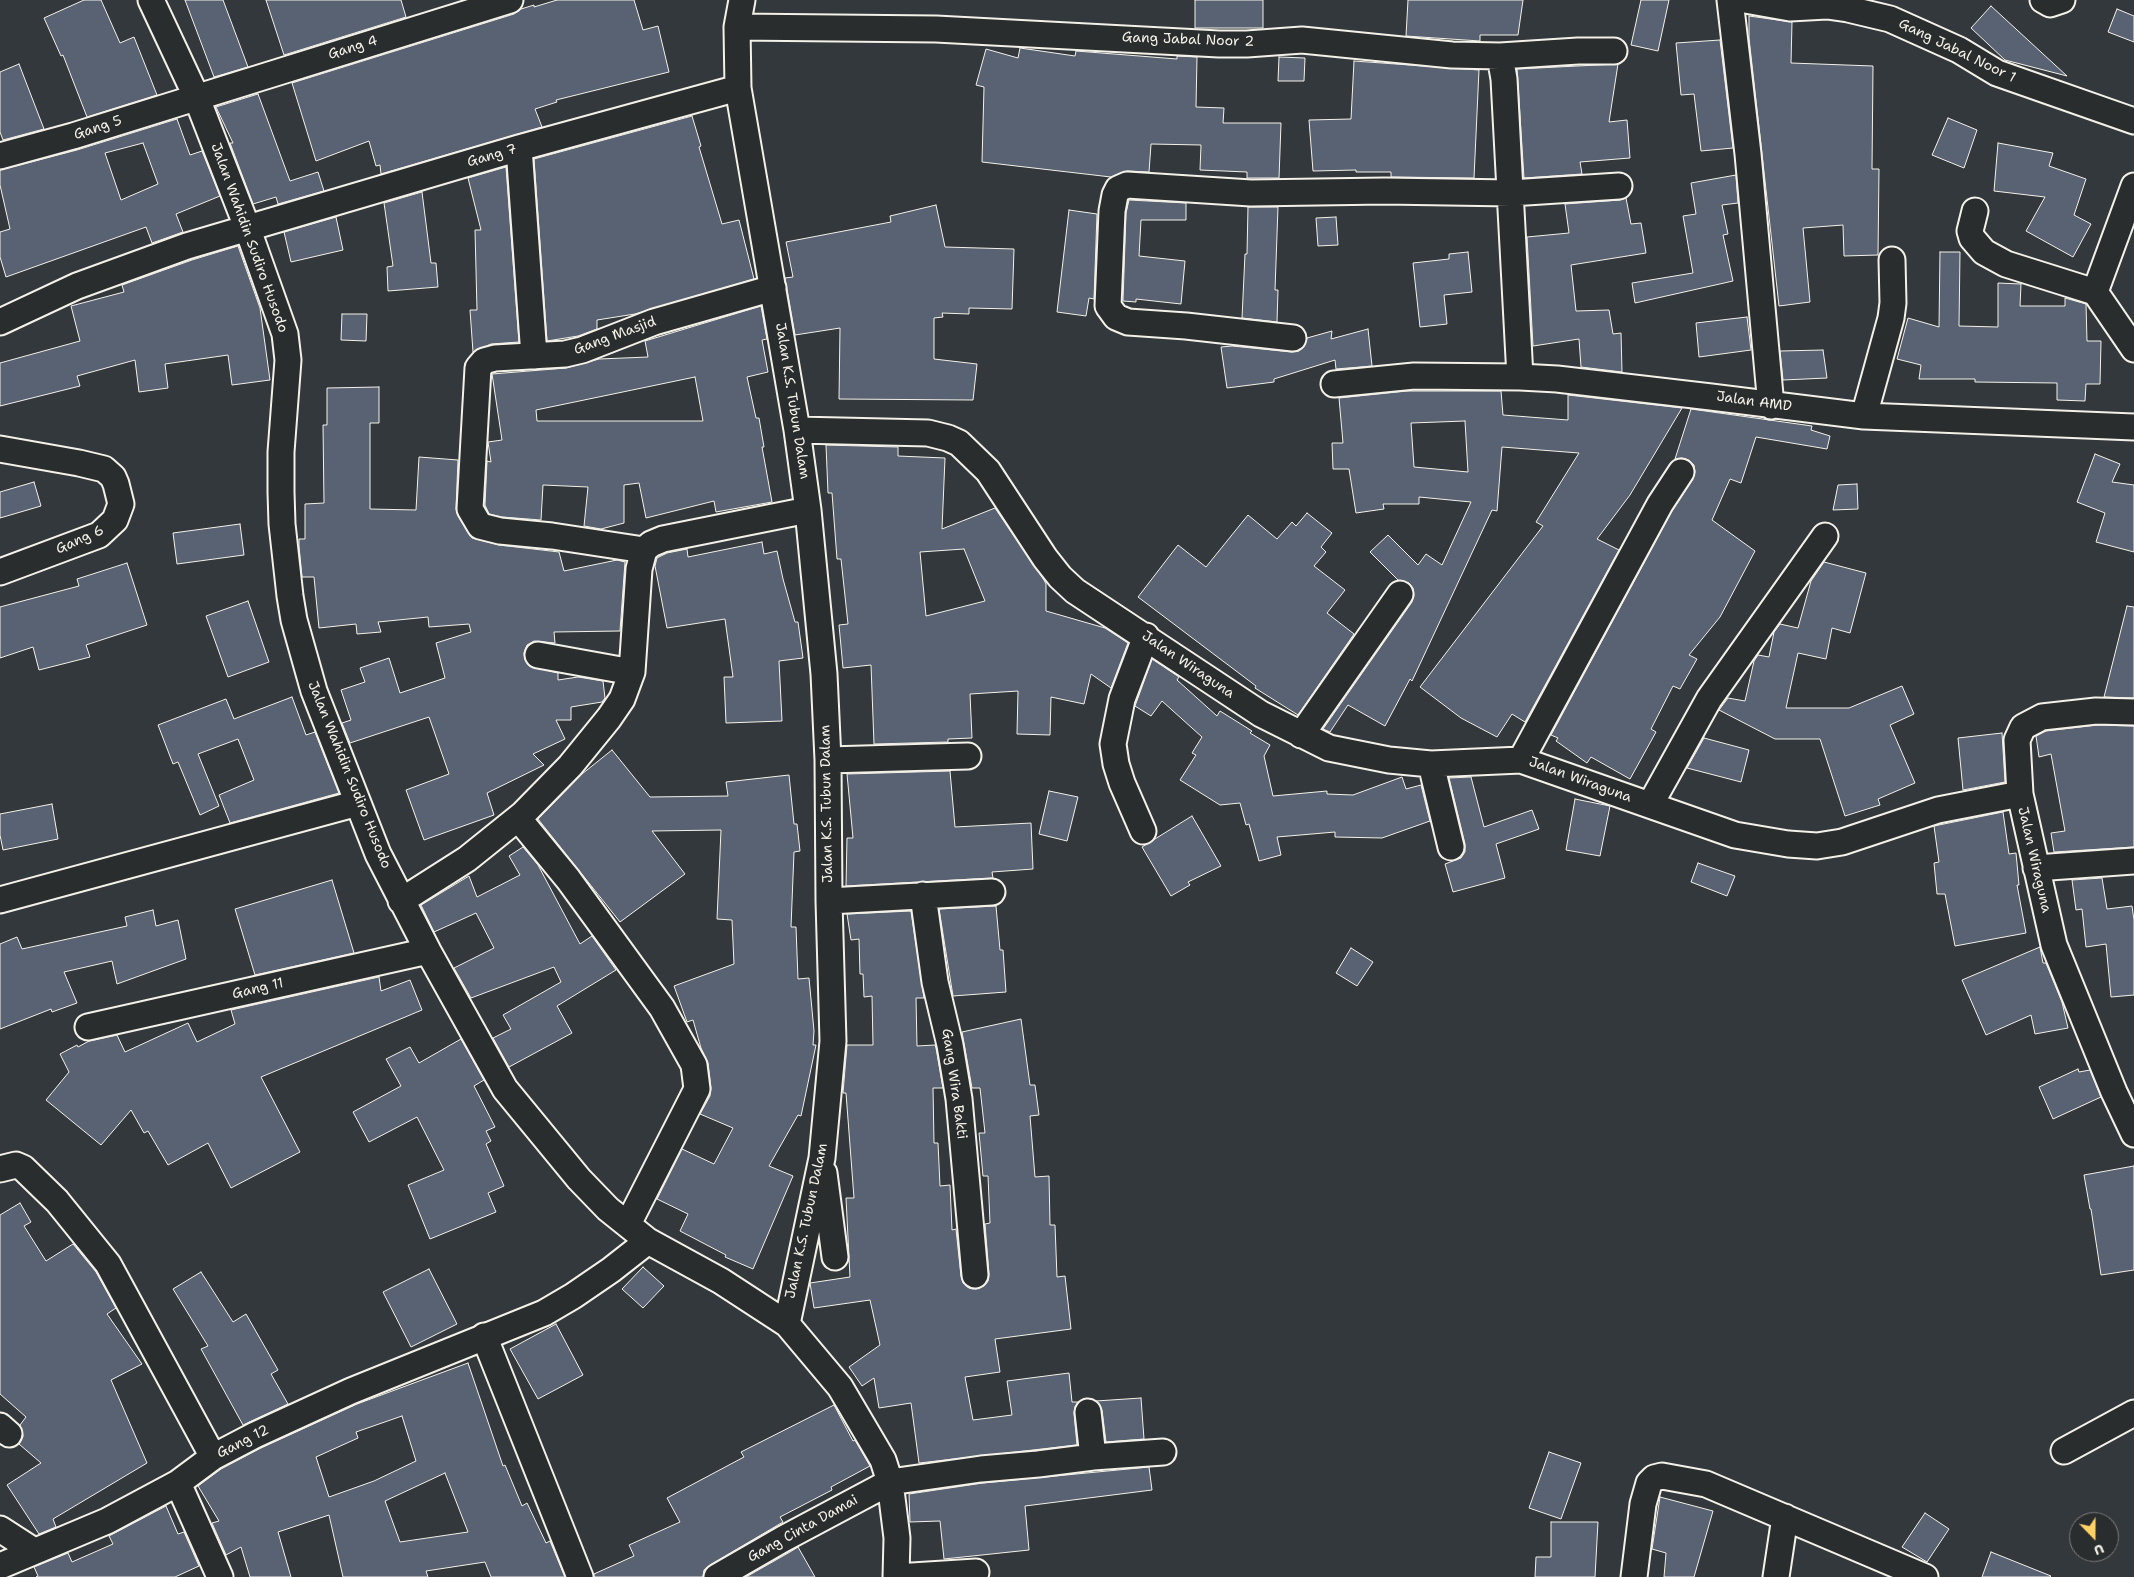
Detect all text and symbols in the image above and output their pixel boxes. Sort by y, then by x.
street label: Gang Jabal Noor 1 [1896,15,2018,87]
street label: Gang Jabal Noor 2 [1122,29,1254,51]
street label: Gang 4 [326,33,380,63]
street label: Gang 5 [72,112,124,144]
street label: Jalan Wahidin Sudiro Husodo [207,141,291,335]
street label: Gang 7 [465,141,519,171]
street label: Gang Masjid [572,313,658,359]
street label: Jalan K.S. Tubun Dalam [771,321,813,481]
street label: Jalan AMD [1715,388,1793,416]
street label: Gang 6 [53,522,107,558]
street label: Jalan Wiraguna [1138,628,1238,702]
street label: Jalan Wahidin Sudiro Husodo [304,679,394,871]
street label: Jalan K.S. Tubun Dalam [817,725,837,883]
street label: Jalan Wiraguna [1526,754,1634,806]
street label: Jalan Wiraguna [2014,805,2054,915]
street label: Gang 11 [231,975,285,1003]
street label: Gang Wira Bakti [938,1028,970,1140]
street label: Jalan K.S. Tubun Dalam [782,1142,832,1300]
street label: Gang 12 [214,1422,272,1462]
street label: Gang Cinta Damai [745,1492,861,1566]
north arrow [2069,1512,2119,1562]
text: U [2091,1540,2107,1560]

